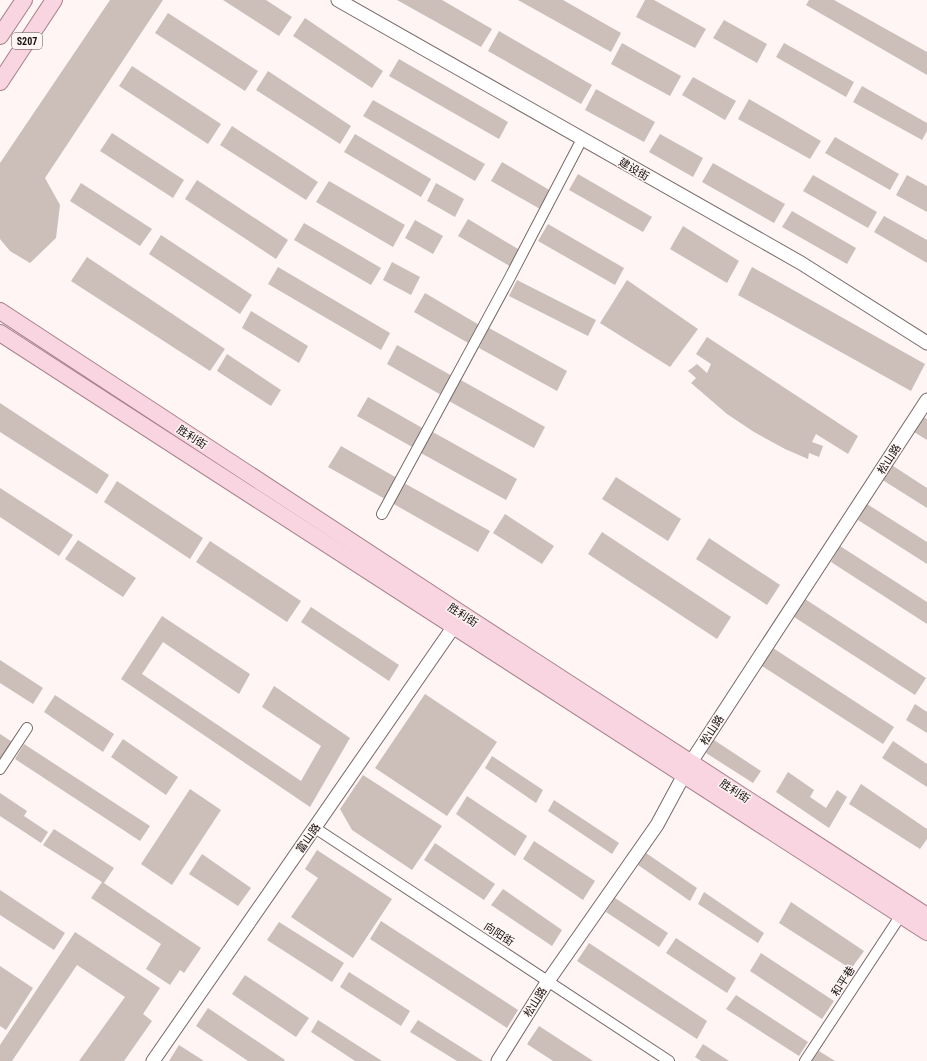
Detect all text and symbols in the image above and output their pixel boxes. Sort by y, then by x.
road number: S207 [12,33,42,49]
street label: 建设街 [616,156,651,183]
street label: 胜利街 [174,423,209,452]
street label: 松山路 [875,442,904,477]
street label: 胜利街 [445,601,480,630]
street label: 松山路 [698,713,727,748]
street label: 胜利街 [717,777,752,806]
street label: 富山路 [294,821,323,856]
street label: 向阳街 [481,920,516,949]
street label: 和平巷 [829,964,858,999]
street label: 松山路 [521,985,550,1020]

